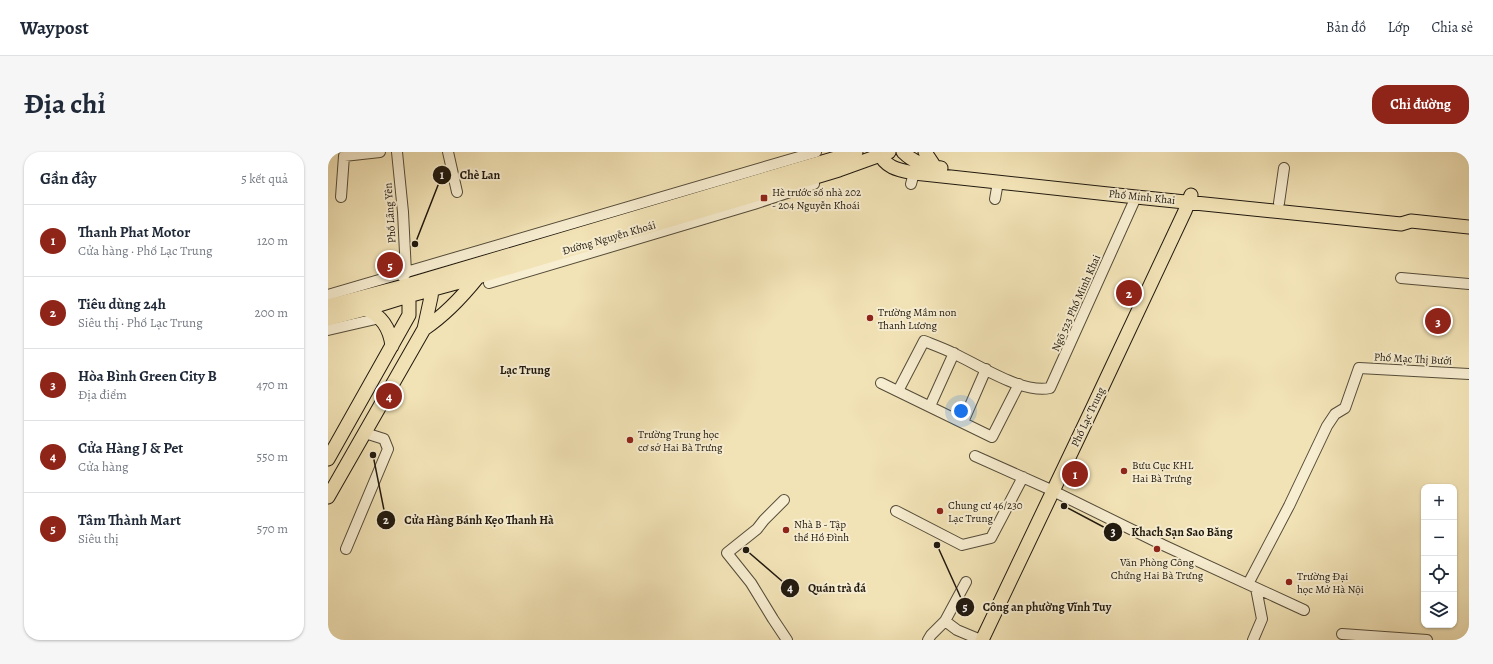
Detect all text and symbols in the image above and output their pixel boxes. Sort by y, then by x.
text: Waypost [20,15,89,41]
text: Bản đồ [1326,18,1366,37]
text: Lớp [1388,18,1410,37]
text: Chia sẻ [1432,18,1473,37]
text: Địa chỉ [24,85,106,123]
button: Chỉ đường [1372,85,1469,124]
callout: Chè Lan [432,163,508,187]
text: Gần đây [40,167,97,190]
text: 1 [440,167,445,183]
text: Chè Lan [460,167,501,183]
text: 5 kết quả [241,170,288,187]
street label: Phố Lãng Yên [380,182,400,244]
place label: Hè trước số nhà 202 - 204 Nguyễn Khoái [772,185,861,213]
street label: Phố Minh Khai [1108,186,1176,208]
marker: Hè trước số nhà 202 - 204 Nguyễn Khoái [759,193,769,203]
street label: Đường Nguyễn Khoái [560,217,658,259]
text: Thanh Phat Motor [78,222,190,242]
text: 1 [51,232,55,249]
text: 120 m [257,232,288,249]
text: Cửa hàng · Phố Lạc Trung [78,242,213,259]
pin: 5 [377,250,403,280]
street label: Ngõ 523 Phố Minh Khai [1048,252,1104,354]
pin: 2 [1116,278,1142,308]
text: Tiêu dùng 24h [78,294,166,314]
text: 2 [50,304,56,321]
text: 200 m [255,304,288,321]
place label: Trường Mầm non Thanh Lương [878,305,957,333]
pin: 3 [1425,306,1451,336]
marker: Trường Mầm non Thanh Lương [865,313,875,323]
text: Siêu thị · Phố Lạc Trung [78,314,203,331]
street label: Phố Mạc Thị Bưởi [1373,349,1453,369]
district label: Lạc Trung [500,362,551,378]
text: Hòa Bình Green City B [78,366,217,386]
text: 3 [50,376,56,393]
text: 470 m [256,376,288,393]
pin: 4 [376,381,402,411]
street label: Phố Lạc Trung [1068,384,1109,449]
text: Địa điểm [78,386,127,403]
your location [951,401,971,421]
place label: Trường Trung học cơ sở Hai Bà Trưng [638,427,723,455]
marker: Trường Trung học cơ sở Hai Bà Trưng [625,435,635,445]
text: Cửa Hàng J & Pet [78,438,183,458]
text: 4 [50,448,56,465]
text: 550 m [257,448,288,465]
text: Cửa hàng [78,458,129,475]
place label: Bưu Cục KHL Hai Bà Trưng [1132,458,1194,486]
pin: 1 [1062,459,1088,489]
marker: Bưu Cục KHL Hai Bà Trưng [1119,466,1129,476]
map controls [1421,484,1457,628]
button: + [1421,484,1457,520]
place label: Chung cư 46/230 Lạc Trung [948,498,1023,526]
marker: Chung cư 46/230 Lạc Trung [935,506,945,516]
callout: Cửa Hàng Bánh Kẹo Thanh Hà [376,508,561,532]
text: Tâm Thành Mart [78,510,181,530]
text: 2 [383,512,389,528]
text: Cửa Hàng Bánh Kẹo Thanh Hà [404,512,554,528]
place label: Nhà B - Tập thể Hồ Đình [794,517,849,545]
text: 5 [50,520,56,537]
text: 570 m [257,520,288,537]
callout: Khach Sạn Sao Băng [1103,520,1240,544]
button: − [1421,520,1457,556]
text: 3 [1110,524,1116,540]
text: Khach Sạn Sao Băng [1131,524,1234,540]
marker: Nhà B - Tập thể Hồ Đình [781,525,791,535]
text: Siêu thị [78,530,119,547]
marker: Văn Phòng Công Chứng Hai Bà Trưng [1152,544,1162,554]
place label: Văn Phòng Công Chứng Hai Bà Trưng [1111,555,1204,583]
button: locate [1421,556,1457,592]
place label: Trường Đại học Mở Hà Nội [1297,569,1364,597]
callout: Quán trà đá [780,576,874,600]
marker: Trường Đại học Mở Hà Nội [1284,577,1294,587]
text: 4 [787,580,793,596]
text: Quán trà đá [808,580,866,596]
button: layers [1421,592,1457,628]
callout: Công an phường Vĩnh Tuy [955,595,1119,619]
text: 5 [962,599,968,615]
text: Công an phường Vĩnh Tuy [983,599,1112,615]

